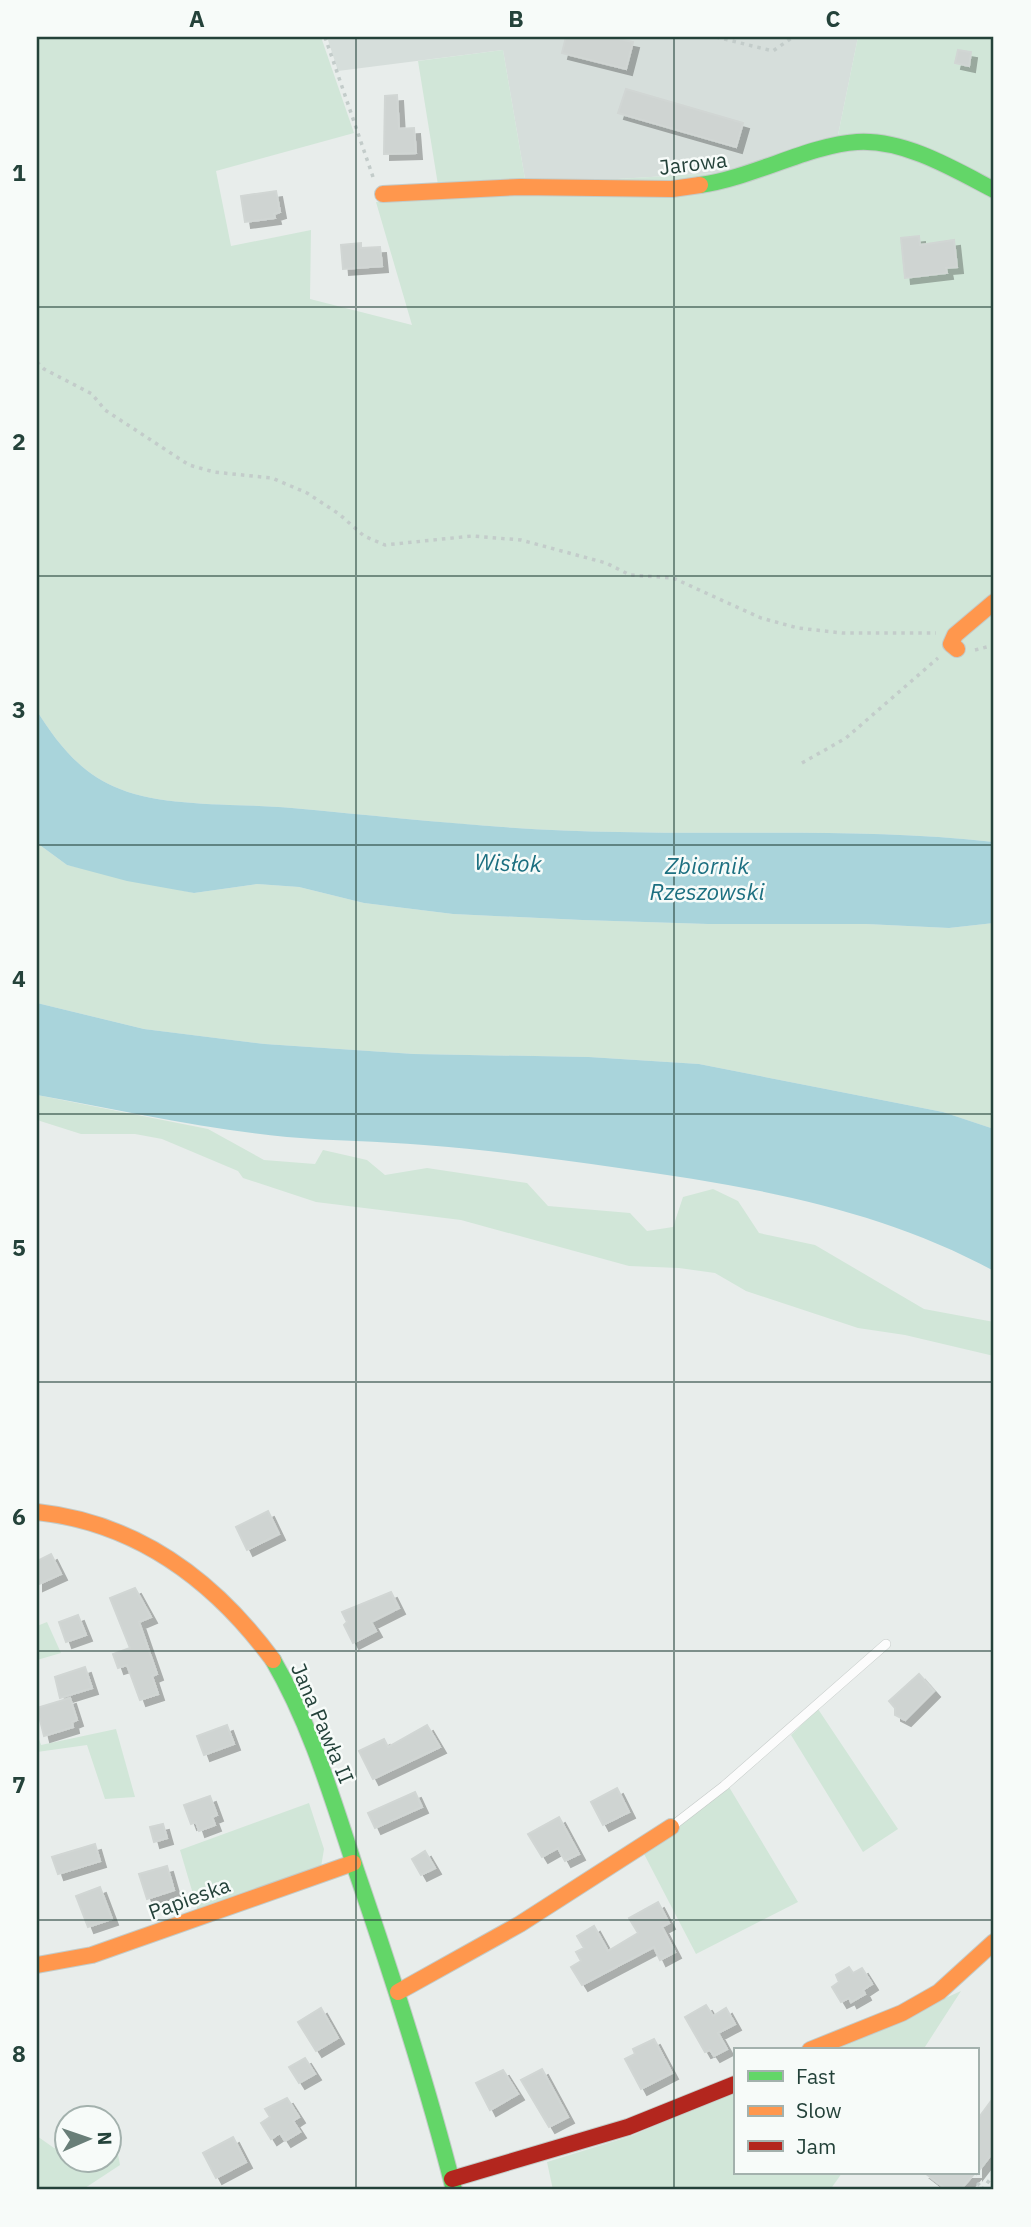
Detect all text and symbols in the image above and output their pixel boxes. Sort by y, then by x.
text: A [189,3,205,33]
text: B [508,3,524,33]
text: C [826,3,841,33]
street label: Jarowa [657,145,729,181]
text: 1 [12,157,26,187]
text: 2 [12,426,26,456]
text: 3 [12,694,26,724]
water label: Wisłok [474,846,543,878]
water label: Zbiornik Rzeszowski [650,850,765,906]
text: 4 [12,963,26,993]
text: 5 [12,1232,26,1262]
text: 6 [12,1501,26,1531]
street label: Jana Pawła II [285,1658,361,1788]
text: 7 [12,1769,26,1799]
street label: Papieska [144,1870,234,1926]
text: 8 [12,2038,26,2068]
legend [734,2048,978,2174]
text: Fast [796,2062,836,2090]
text: Slow [796,2096,842,2124]
north arrow [52,2104,122,2174]
text: N [93,2131,117,2146]
text: Jam [796,2132,836,2160]

